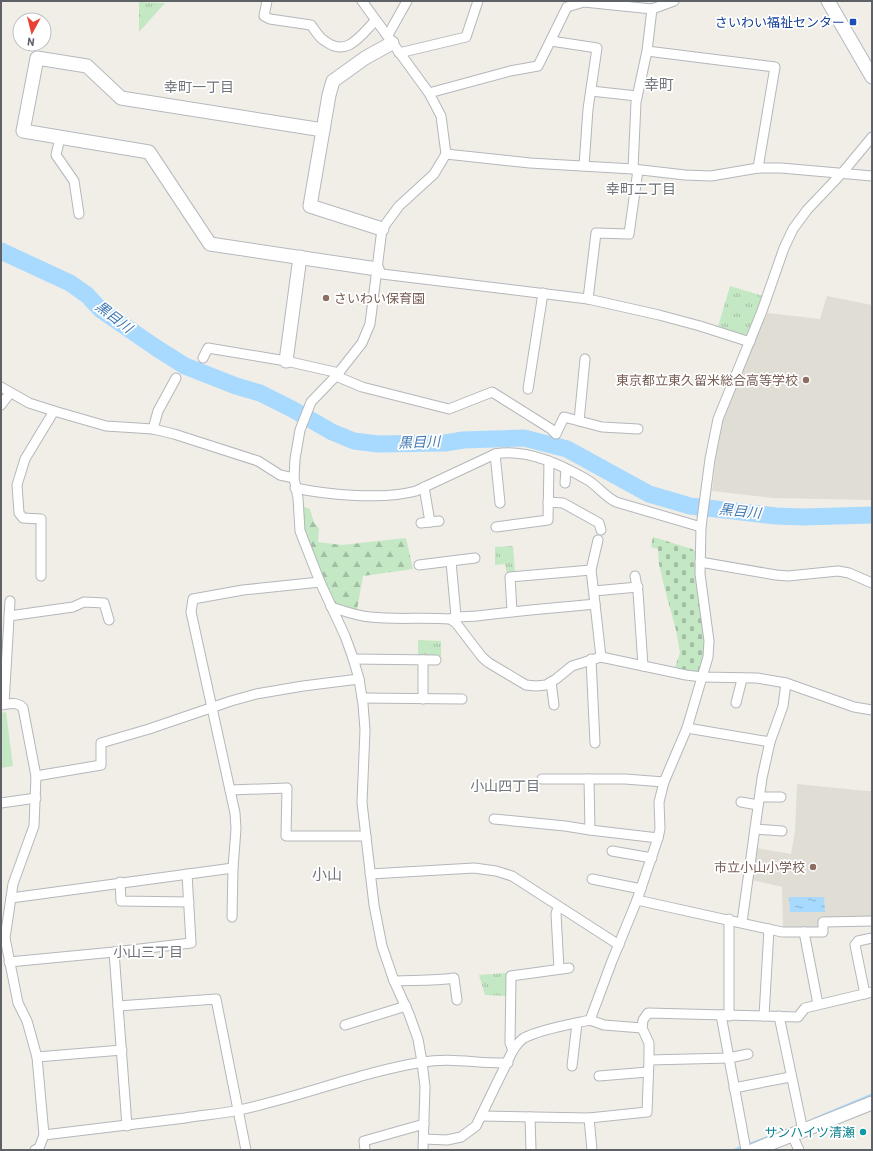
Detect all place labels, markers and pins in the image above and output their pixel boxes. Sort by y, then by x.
place label: さいわい福祉センター [715,14,845,30]
marker: さいわい福祉センター [848,17,858,27]
place label: さいわい保育園 [334,290,425,306]
marker: さいわい保育園 [321,293,331,303]
place label: 東京都立東久留米総合高等学校 [616,372,798,388]
marker: 東京都立東久留米総合高等学校 [801,375,811,385]
place label: 市立小山小学校 [714,859,805,875]
marker: 市立小山小学校 [808,862,818,872]
place label: サンハイツ清瀬 [764,1124,855,1140]
marker: サンハイツ清瀬 [858,1127,868,1137]

